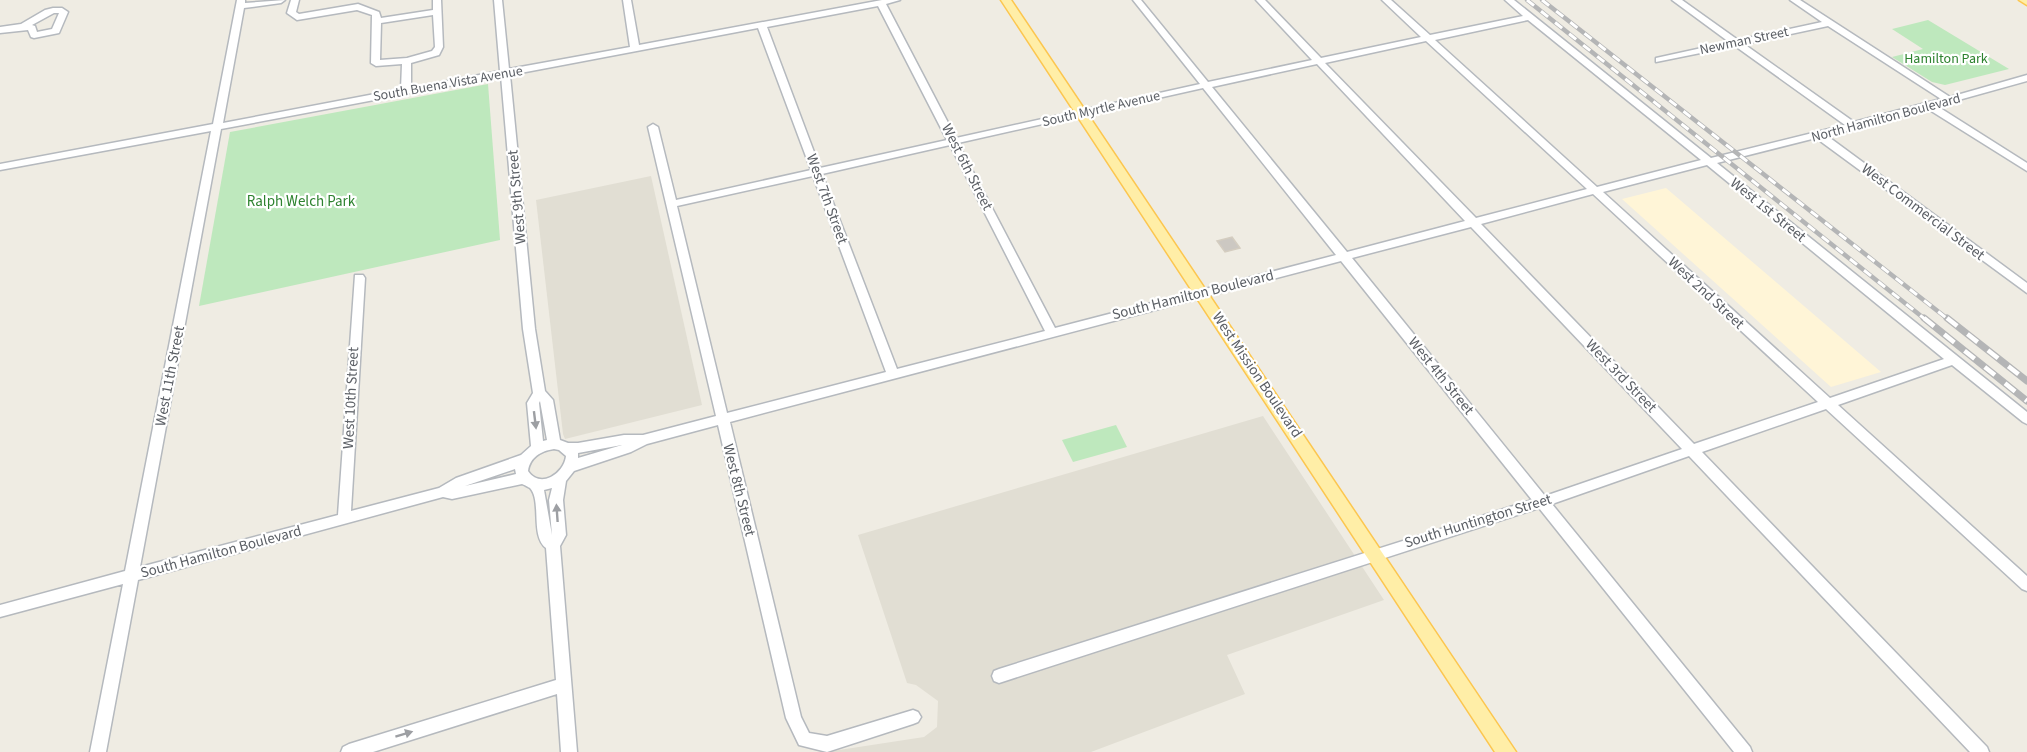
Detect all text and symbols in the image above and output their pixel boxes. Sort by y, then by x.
street label: Newman Street [1698,22,1791,60]
park label: Hamilton Park [1904,49,1988,69]
street label: South Buena Vista Avenue [372,61,525,107]
street label: South Myrtle Avenue [1040,86,1162,132]
street label: North Hamilton Boulevard [1809,88,1963,148]
street label: West 6th Street [936,120,998,214]
street label: West 9th Street [502,149,532,245]
street label: West 7th Street [801,151,853,247]
street label: West Commercial Street [1857,159,1989,265]
street label: West 1st Street [1725,173,1811,247]
park label: Ralph Welch Park [247,191,356,212]
street label: West 2nd Street [1663,252,1749,334]
street label: South Hamilton Boulevard [1110,265,1276,325]
street label: West Mission Boulevard [1207,308,1307,442]
street label: West 11th Street [150,324,190,428]
street label: West 4th Street [1403,333,1479,419]
street label: West 3rd Street [1581,335,1661,417]
street label: West 10th Street [338,347,364,449]
one-way arrow [530,410,540,429]
street label: West 8th Street [717,442,761,538]
street label: South Huntington Street [1402,489,1554,553]
one-way arrow [552,503,562,522]
street label: South Hamilton Boulevard [138,520,304,584]
one-way arrow [395,729,413,739]

